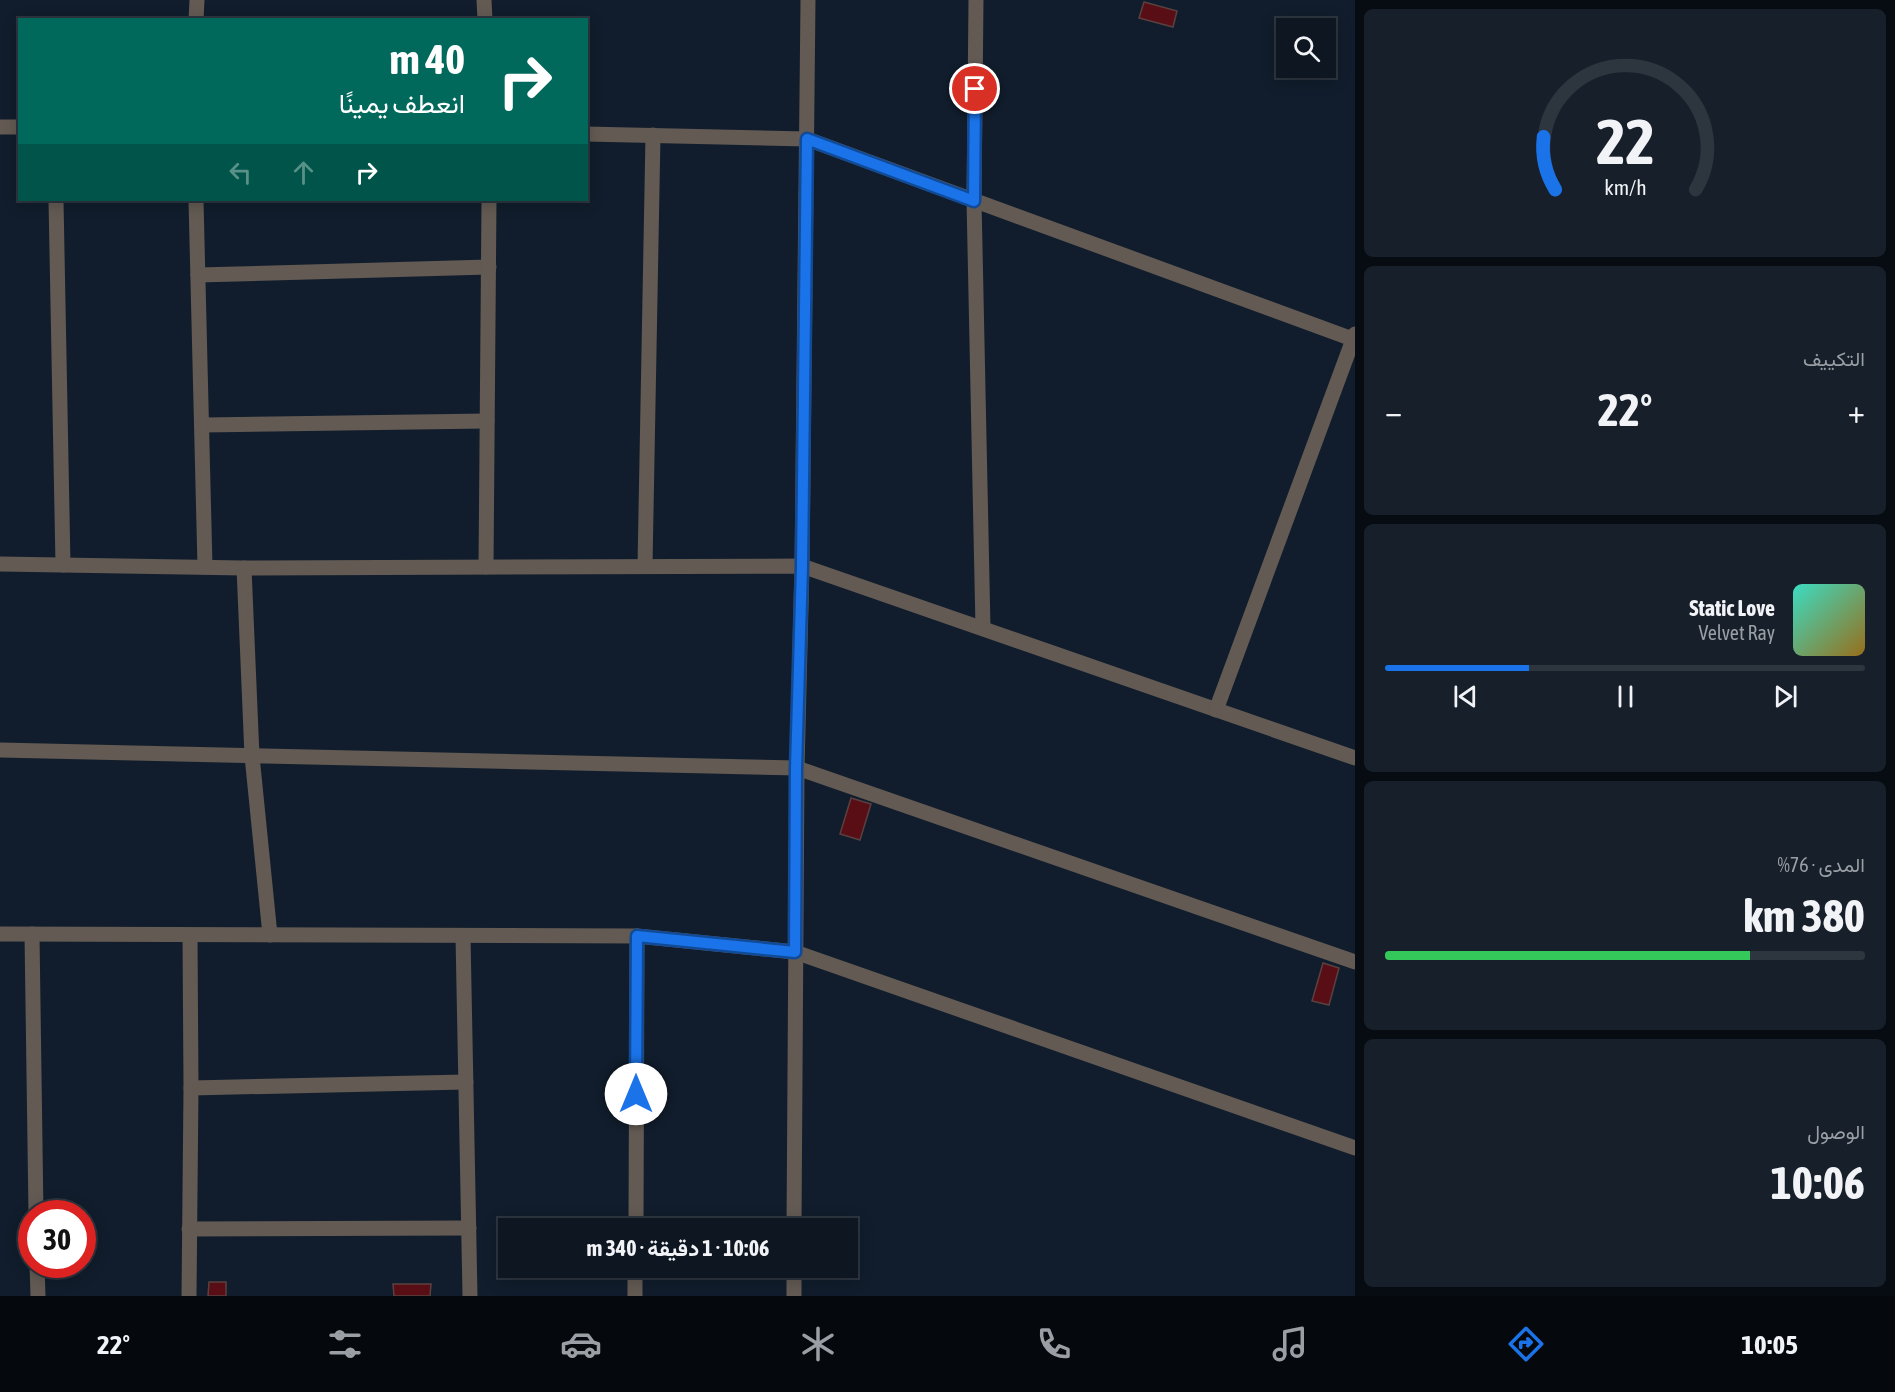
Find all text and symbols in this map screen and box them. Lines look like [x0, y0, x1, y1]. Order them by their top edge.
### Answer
map controls [1276, 18, 1336, 78]
button: search [1276, 18, 1336, 78]
text: 40 m [390, 35, 465, 83]
icon: right [486, 42, 564, 120]
pin [949, 63, 1000, 114]
icon: arrive [958, 72, 991, 105]
text: انعطف يمينًا [339, 88, 465, 119]
text: 22 [1596, 106, 1654, 177]
icon: left [224, 156, 257, 189]
icon: ahead [287, 156, 320, 189]
icon: right [350, 156, 383, 189]
text: km/h [1604, 176, 1646, 201]
text: التكييف [1803, 347, 1865, 370]
text: 22° [1598, 384, 1652, 436]
text: − [1385, 392, 1402, 430]
text: + [1848, 392, 1865, 430]
text: Static Love [1689, 595, 1775, 621]
text: Velvet Ray [1698, 621, 1775, 644]
icon: previous [1449, 680, 1482, 713]
icon: pause [1609, 680, 1642, 713]
icon: next [1769, 680, 1802, 713]
text: المدى · 76% [1777, 853, 1865, 876]
text: 380 km [1743, 890, 1865, 942]
position arrow [604, 1062, 668, 1126]
text: الوصول [1807, 1120, 1865, 1143]
text: 10:06 [1771, 1157, 1865, 1209]
speed limit sign: 30 [18, 1200, 96, 1278]
text: 10:06 · 1 دقيقة · 340 m [587, 1235, 769, 1261]
icon: filters [324, 1323, 366, 1365]
icon: car [560, 1323, 602, 1365]
icon: climate [797, 1323, 839, 1365]
icon: phone [1033, 1323, 1075, 1365]
icon: music [1269, 1323, 1311, 1365]
icon: directions [1505, 1323, 1547, 1365]
text: 22° [97, 1329, 130, 1360]
text: 10:05 [1741, 1329, 1798, 1360]

